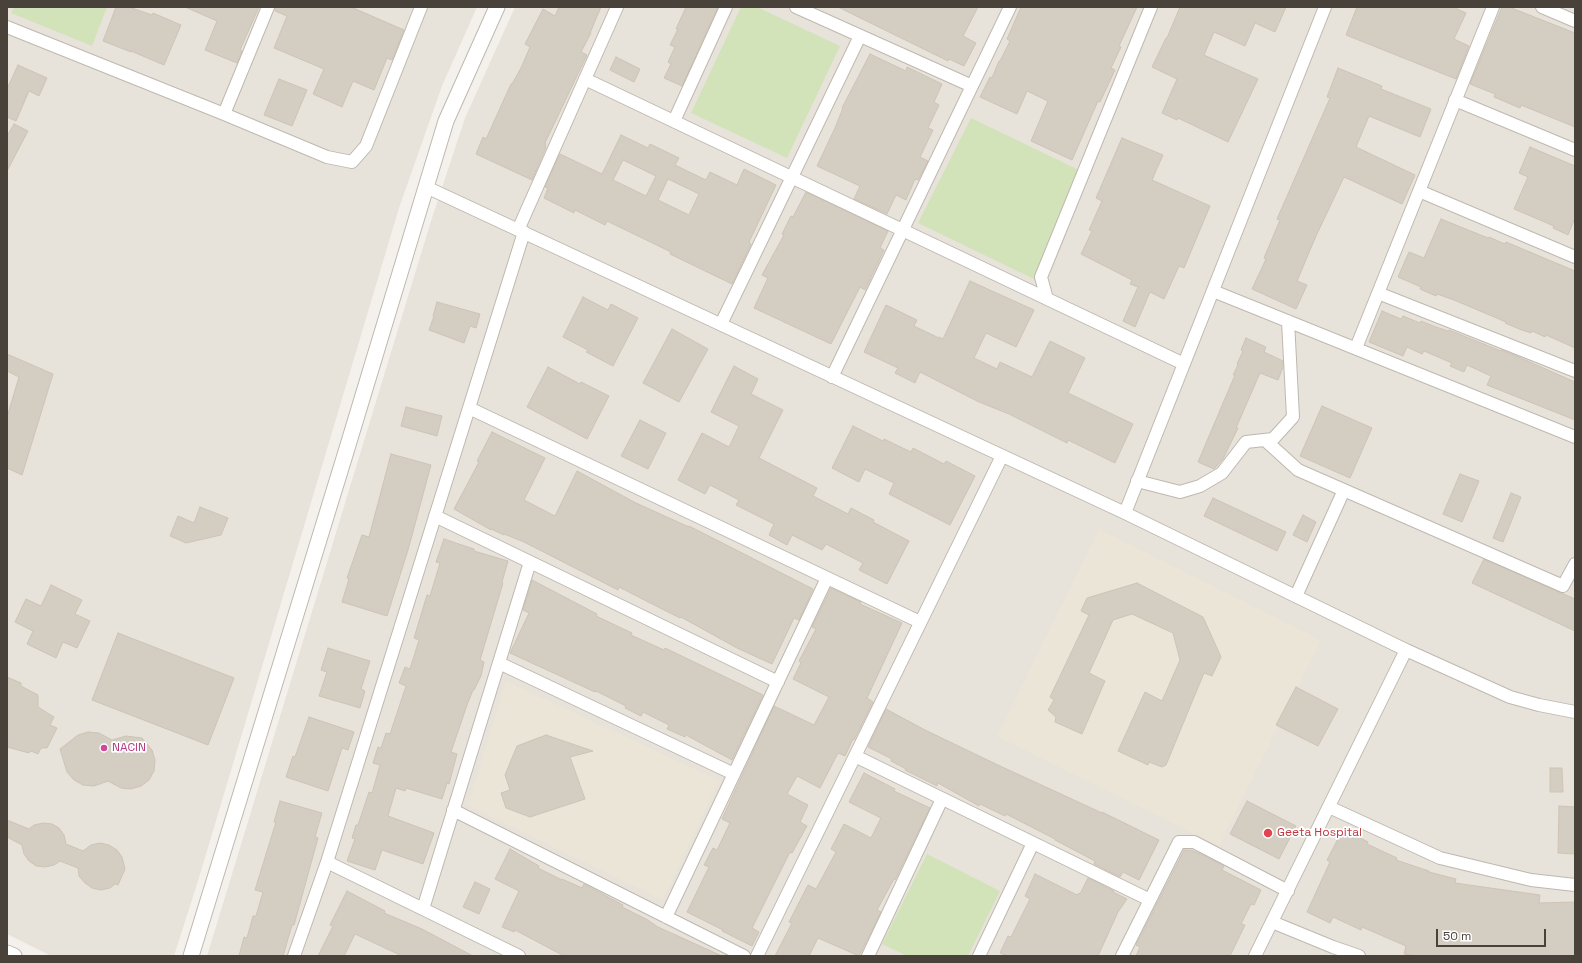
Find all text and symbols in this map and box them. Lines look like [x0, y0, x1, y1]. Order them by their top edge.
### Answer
place label: NACIN [112, 741, 146, 755]
marker: NACIN [99, 743, 109, 753]
place label: Geeta Hospital [1277, 826, 1362, 840]
marker: Geeta Hospital [1262, 827, 1274, 839]
scale bar [1438, 921, 1548, 947]
text: 50 m [1443, 928, 1471, 944]

